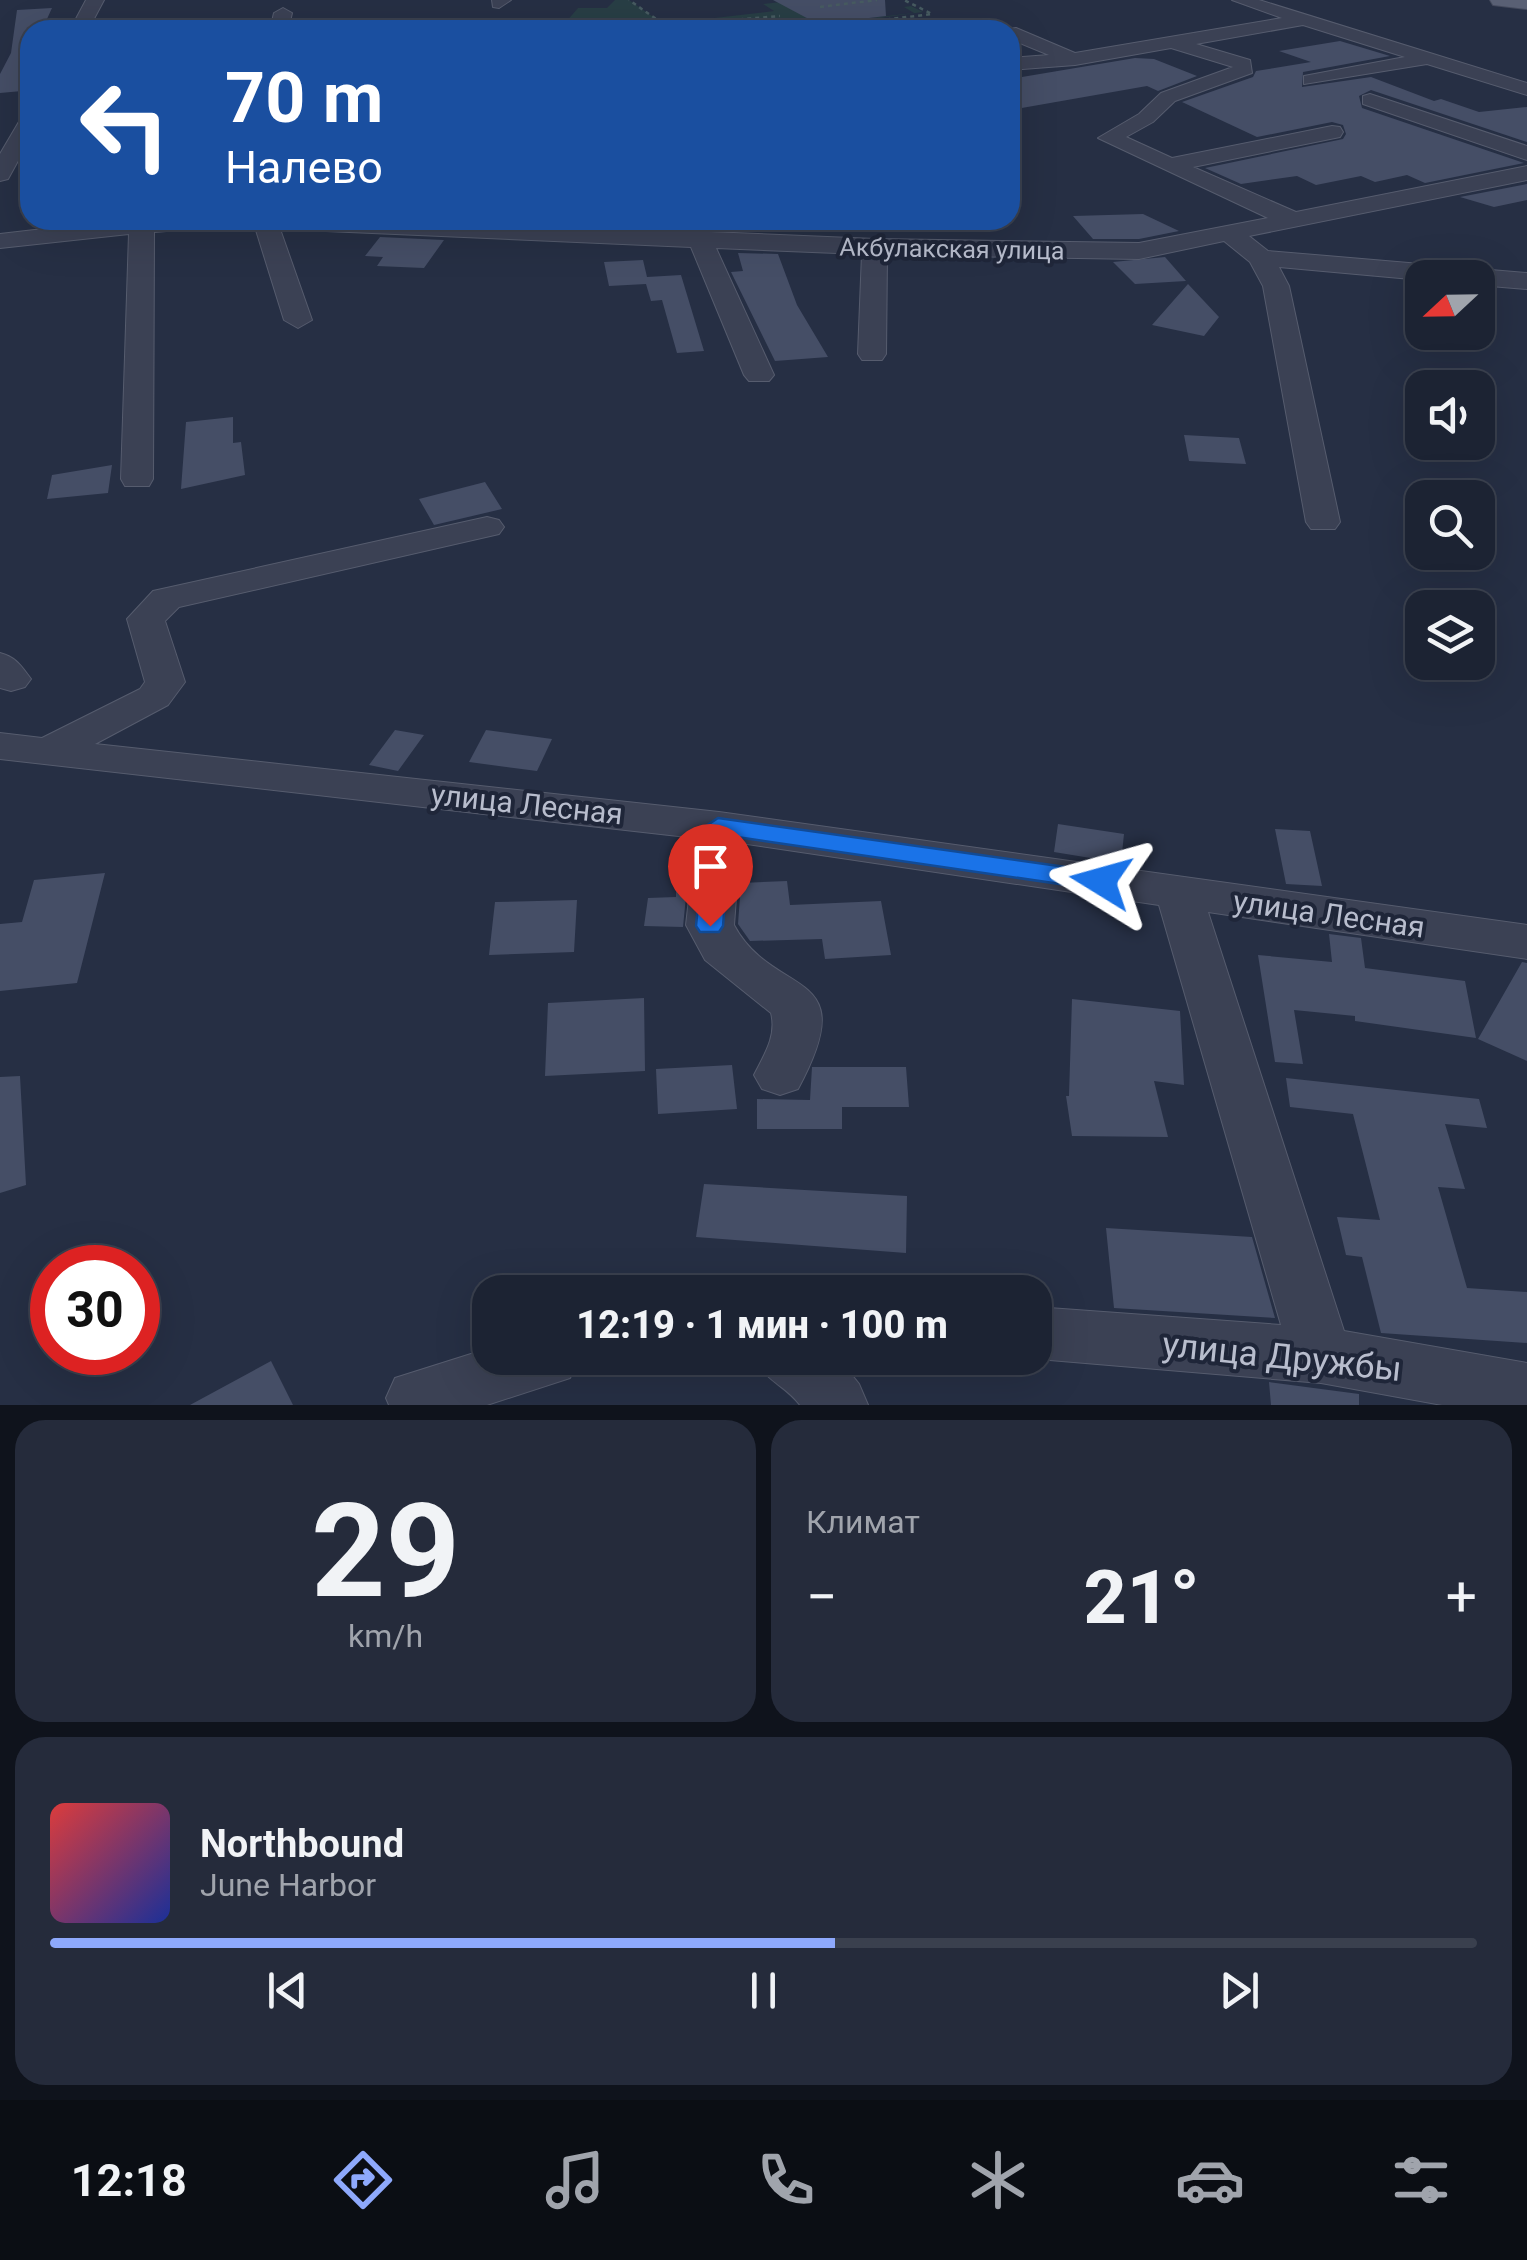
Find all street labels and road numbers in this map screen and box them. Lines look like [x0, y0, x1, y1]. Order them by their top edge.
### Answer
street label: Акбулакская улица [839, 233, 1065, 265]
street label: улица Лесная [429, 777, 625, 831]
street label: улица Лесная [1231, 883, 1427, 945]
street label: улица Дружбы [1160, 1324, 1404, 1390]

